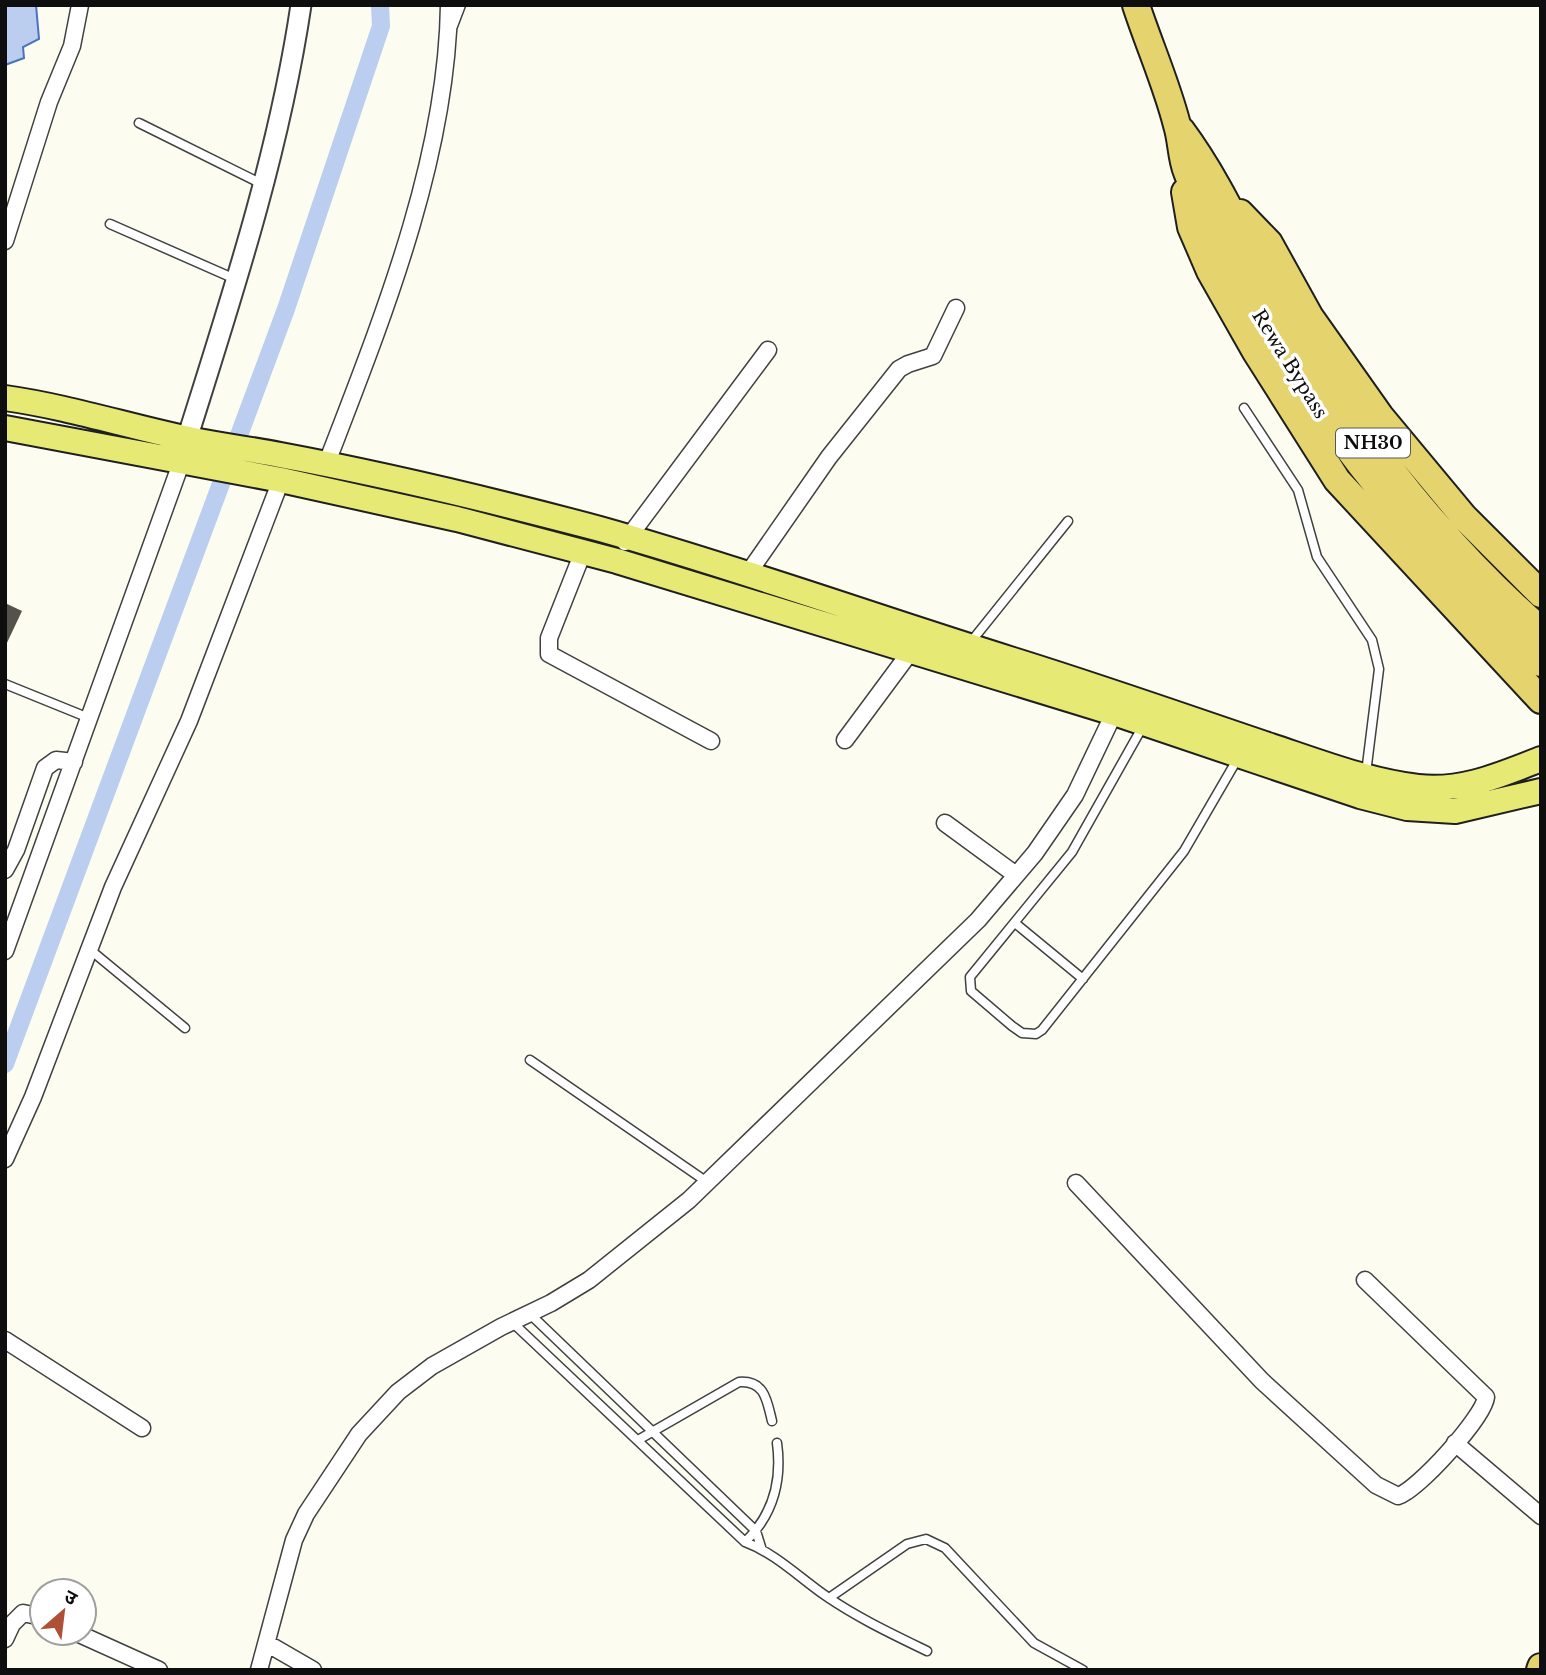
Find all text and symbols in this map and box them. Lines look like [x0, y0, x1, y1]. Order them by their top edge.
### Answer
street label: Rewa Bypass [1247, 305, 1333, 423]
road number: NH30 [1336, 428, 1410, 458]
north arrow [28, 1577, 98, 1647]
text: उ [60, 1585, 82, 1611]

